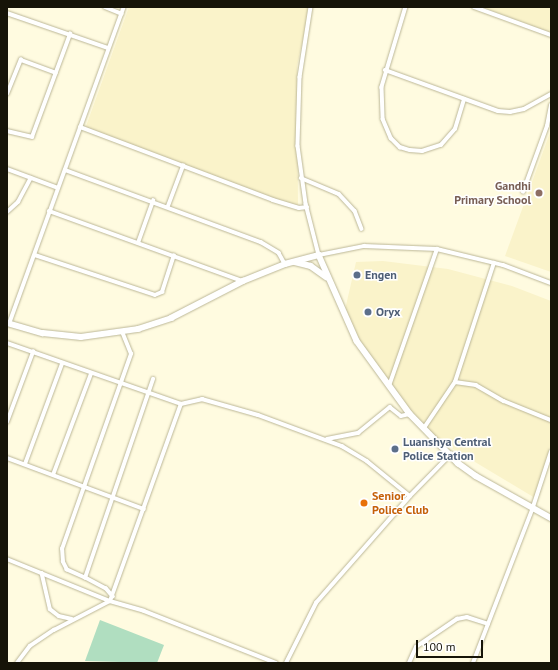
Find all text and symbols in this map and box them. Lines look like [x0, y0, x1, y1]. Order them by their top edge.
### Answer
place label: Gandhi Primary School [454, 179, 531, 207]
marker: Gandhi Primary School [534, 188, 544, 198]
place label: Engen [365, 268, 397, 282]
marker: Engen [352, 270, 362, 280]
place label: Oryx [376, 305, 400, 319]
marker: Oryx [363, 307, 373, 317]
place label: Luanshya Central Police Station [403, 435, 491, 463]
marker: Luanshya Central Police Station [390, 444, 400, 454]
place label: Senior Police Club [372, 489, 429, 517]
marker: Senior Police Club [359, 498, 369, 508]
scale bar [418, 632, 485, 658]
text: 100 m [423, 639, 456, 654]

